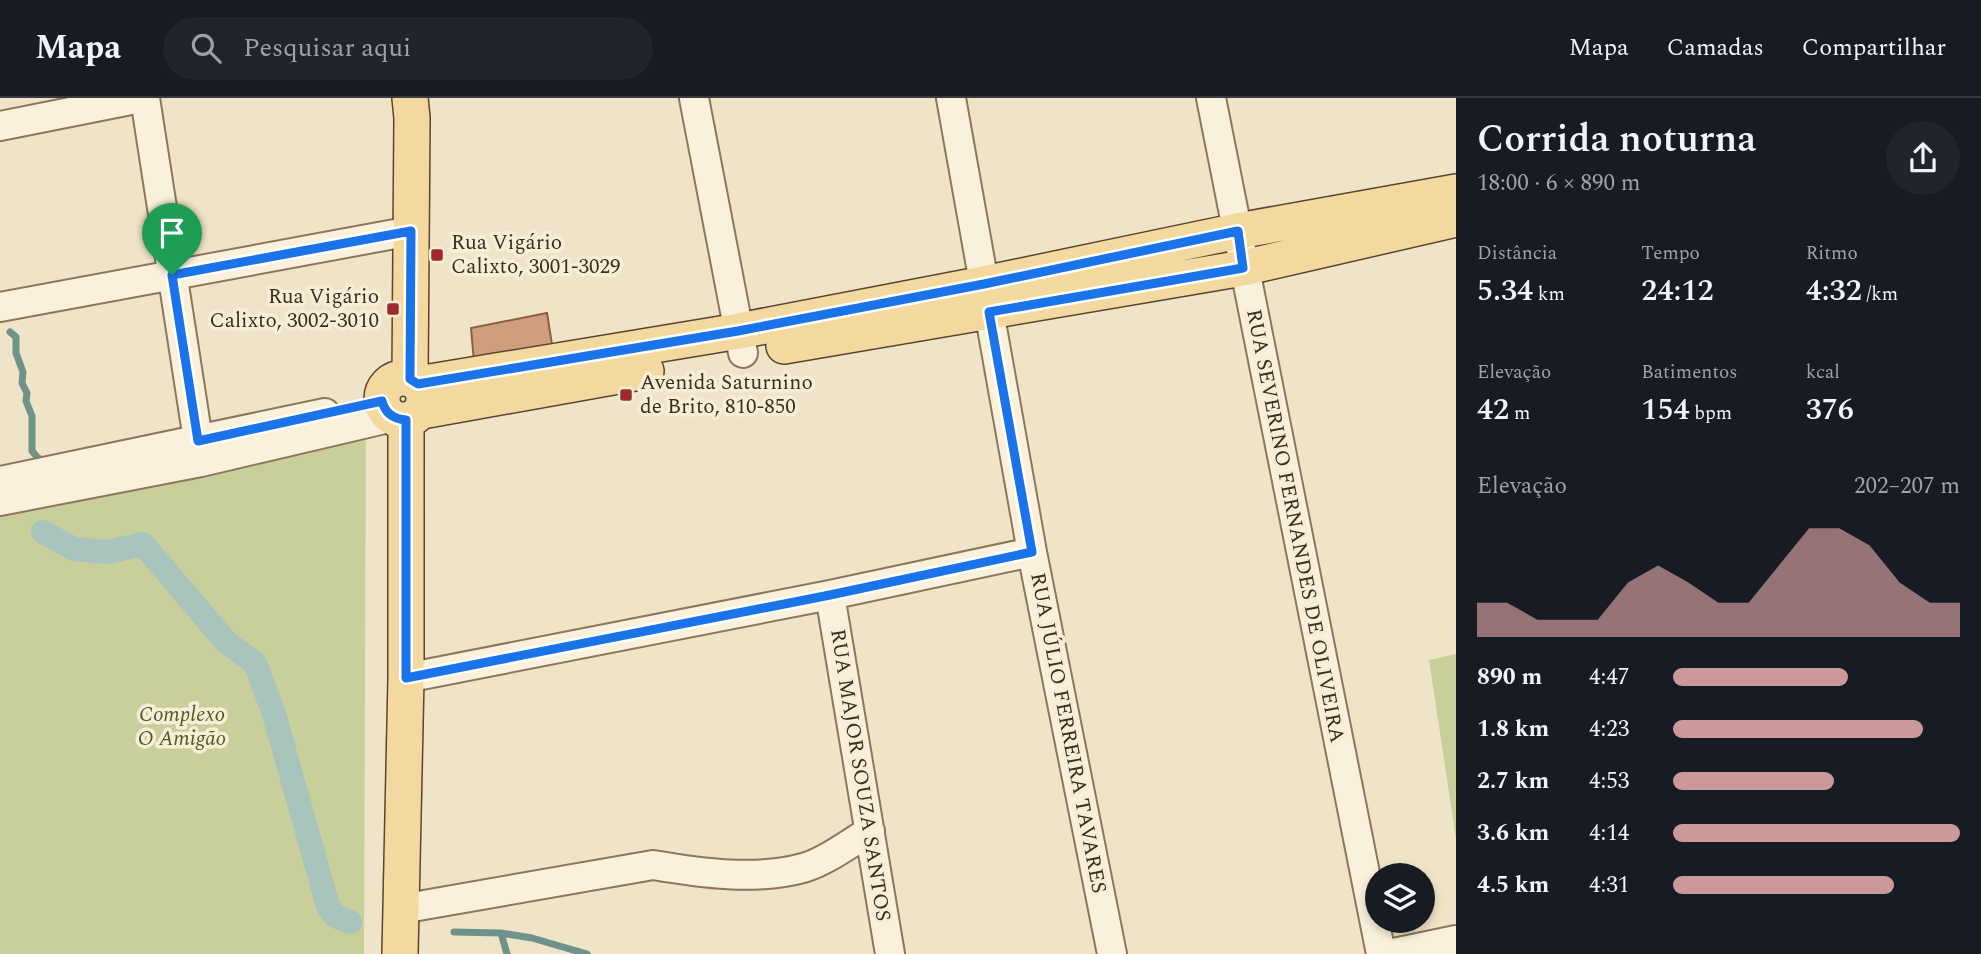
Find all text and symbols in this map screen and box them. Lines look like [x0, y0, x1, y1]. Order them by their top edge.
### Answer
search box [163, 17, 653, 80]
text: Mapa [35, 23, 121, 73]
text: Pesquisar aqui [243, 28, 411, 68]
icon: search [187, 29, 225, 67]
text: Mapa [1569, 30, 1629, 66]
text: Camadas [1667, 30, 1764, 66]
text: Compartilhar [1802, 30, 1946, 66]
text: Corrida noturna [1477, 111, 1756, 169]
button: share [1886, 121, 1960, 195]
text: 18:00 · 6 × 890 m [1477, 166, 1641, 201]
pin [142, 203, 202, 275]
icon: arrive [153, 214, 191, 252]
place label: Rua Vigário Calixto, 3001-3029 [451, 227, 621, 283]
text: Distância [1477, 239, 1557, 268]
text: Tempo [1641, 239, 1700, 268]
text: Ritmo [1806, 239, 1858, 268]
marker: Rua Vigário Calixto, 3001-3029 [429, 247, 445, 263]
text: 5.34 [1477, 268, 1533, 314]
text: 24:12 [1641, 268, 1713, 314]
text: 4:32 [1806, 268, 1862, 314]
text: km [1533, 280, 1565, 309]
text: /km [1862, 280, 1898, 309]
place label: Rua Vigário Calixto, 3002-3010 [209, 281, 379, 337]
marker: Rua Vigário Calixto, 3002-3010 [385, 301, 401, 317]
street label: RUA SEVERINO FERNANDES DE OLIVEIRA [1237, 306, 1353, 746]
text: Elevação [1477, 358, 1551, 387]
text: Batimentos [1641, 358, 1738, 387]
text: kcal [1806, 358, 1840, 387]
place label: Avenida Saturnino de Brito, 810-850 [640, 367, 813, 423]
marker: Avenida Saturnino de Brito, 810-850 [618, 387, 634, 403]
text: 42 [1477, 387, 1509, 433]
text: 154 [1641, 387, 1690, 433]
text: 376 [1806, 387, 1854, 433]
text: m [1509, 399, 1530, 428]
text: bpm [1690, 399, 1732, 428]
text: Elevação [1477, 469, 1567, 504]
text: 202–207 m [1854, 469, 1960, 504]
street label: RUA JÚLIO FERREIRA TAVARES [1021, 570, 1115, 896]
street label: RUA MAJOR SOUZA SANTOS [821, 626, 899, 924]
text: 890 m [1477, 660, 1542, 695]
text: 4:47 [1589, 660, 1629, 695]
park label: Complexo O Amigão [138, 699, 226, 755]
text: 1.8 km [1477, 712, 1549, 747]
text: 4:23 [1589, 712, 1629, 747]
text: 2.7 km [1477, 764, 1549, 799]
text: 4:53 [1589, 764, 1629, 799]
text: 3.6 km [1477, 816, 1549, 851]
text: 4:14 [1589, 816, 1629, 851]
map controls [1365, 863, 1435, 933]
button: layers [1365, 863, 1435, 933]
text: 4.5 km [1477, 868, 1549, 903]
text: 4:31 [1589, 868, 1629, 903]

